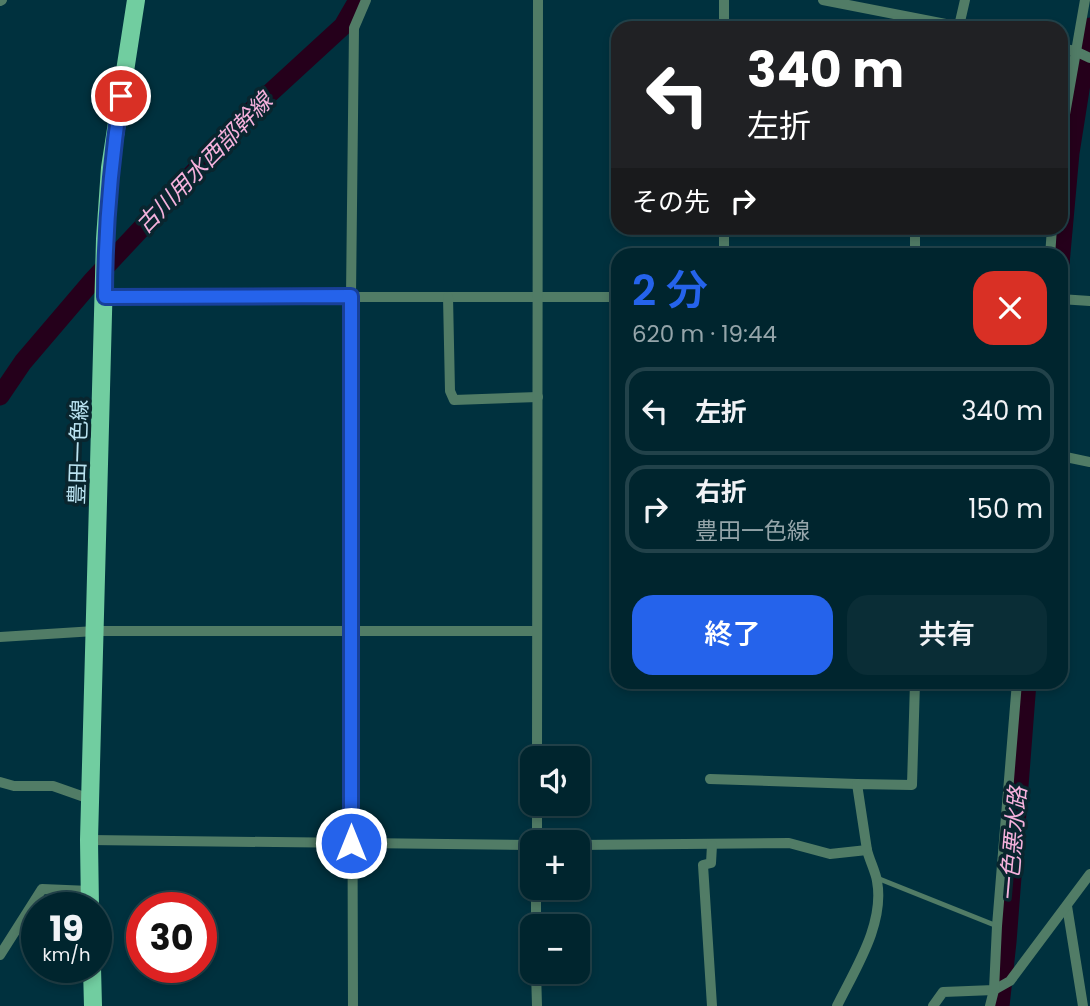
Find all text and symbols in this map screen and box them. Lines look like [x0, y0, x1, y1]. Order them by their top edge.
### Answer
text: 340 m [747, 36, 904, 104]
icon: left [632, 49, 723, 140]
pin [91, 66, 151, 126]
icon: arrive [102, 77, 140, 115]
water label: 古川用水西部幹線 [129, 84, 282, 240]
text: 左折 [747, 103, 811, 148]
icon: right [724, 182, 762, 220]
text: その先 [632, 184, 710, 220]
text: 2 分 [632, 261, 708, 320]
button: close [973, 271, 1047, 345]
text: 620 m · 19:44 [632, 318, 777, 350]
icon: left [636, 392, 674, 430]
text: 340 m [961, 393, 1043, 429]
text: 左折 [695, 394, 747, 430]
street label: 豊田一色線 [62, 399, 94, 505]
text: 右折 [695, 474, 747, 510]
icon: right [636, 490, 674, 528]
text: 150 m [968, 491, 1043, 527]
text: 豊田一色線 [695, 515, 810, 547]
button: 終了 [632, 595, 833, 675]
button: 共有 [847, 595, 1047, 675]
map controls [520, 746, 590, 984]
button: sound [520, 746, 590, 816]
water label: 一色悪水路 [992, 783, 1034, 903]
position arrow [314, 806, 388, 880]
button: + [520, 830, 590, 900]
speed limit sign: 30 [126, 892, 217, 983]
text: 19 [49, 904, 84, 953]
button: − [520, 914, 590, 984]
text: km/h [43, 942, 90, 967]

